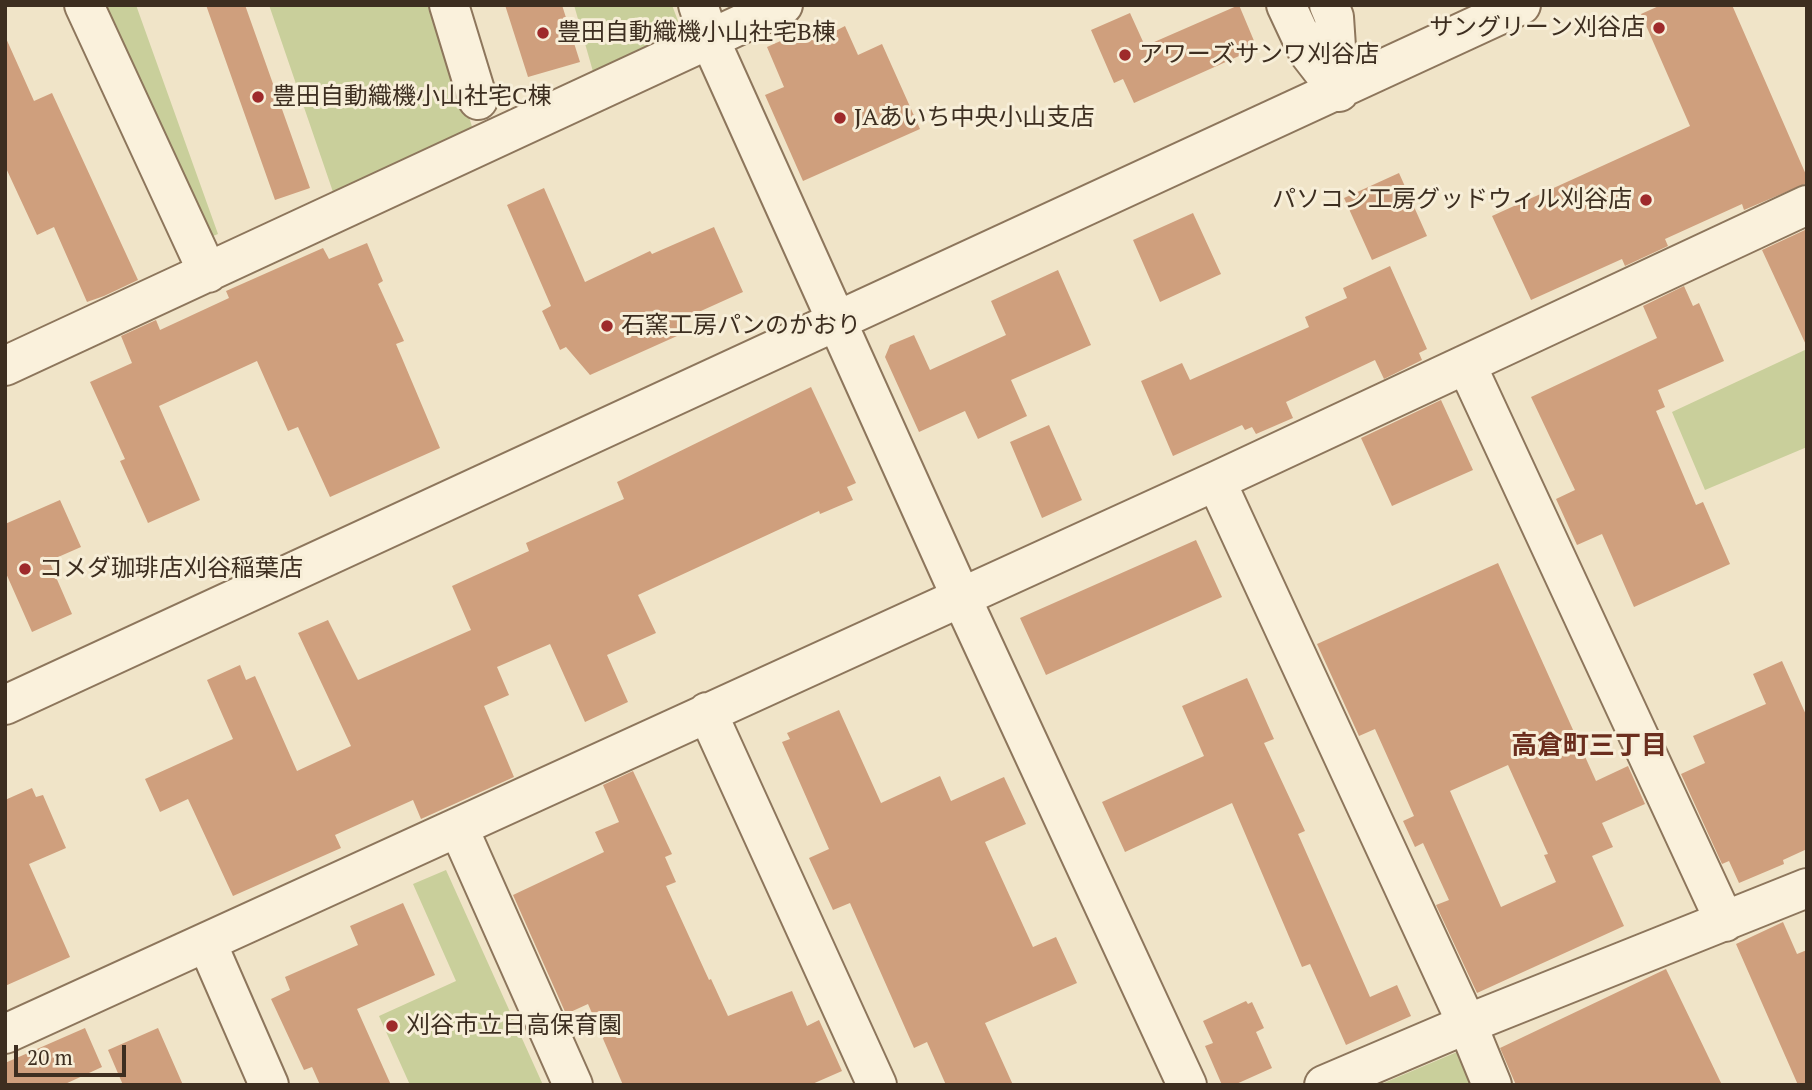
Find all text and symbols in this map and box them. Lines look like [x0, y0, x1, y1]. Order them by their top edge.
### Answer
place label: サングリーン刈谷店 [1429, 14, 1645, 42]
place label: 豊田自動織機小山社宅B棟 [557, 19, 836, 47]
marker: サングリーン刈谷店 [1651, 20, 1667, 36]
marker: 豊田自動織機小山社宅B棟 [535, 25, 551, 41]
place label: アワーズサンワ刈谷店 [1139, 41, 1379, 69]
marker: アワーズサンワ刈谷店 [1117, 47, 1133, 63]
place label: 豊田自動織機小山社宅C棟 [272, 83, 551, 111]
marker: 豊田自動織機小山社宅C棟 [250, 89, 266, 105]
place label: JAあいち中央小山支店 [854, 104, 1095, 132]
marker: JAあいち中央小山支店 [832, 110, 848, 126]
place label: パソコン工房グッドウィル刈谷店 [1272, 186, 1632, 214]
marker: パソコン工房グッドウィル刈谷店 [1638, 192, 1654, 208]
place label: 石窯工房パンのかおり [621, 312, 861, 340]
marker: 石窯工房パンのかおり [599, 318, 615, 334]
place label: コメダ珈琲店刈谷稲葉店 [39, 555, 303, 583]
marker: コメダ珈琲店刈谷稲葉店 [17, 561, 33, 577]
district label: 高倉町三丁目 [1511, 731, 1667, 763]
place label: 刈谷市立日高保育園 [406, 1012, 622, 1040]
marker: 刈谷市立日高保育園 [384, 1018, 400, 1034]
scale bar [18, 1030, 130, 1074]
text: 20 m [27, 1043, 73, 1071]

